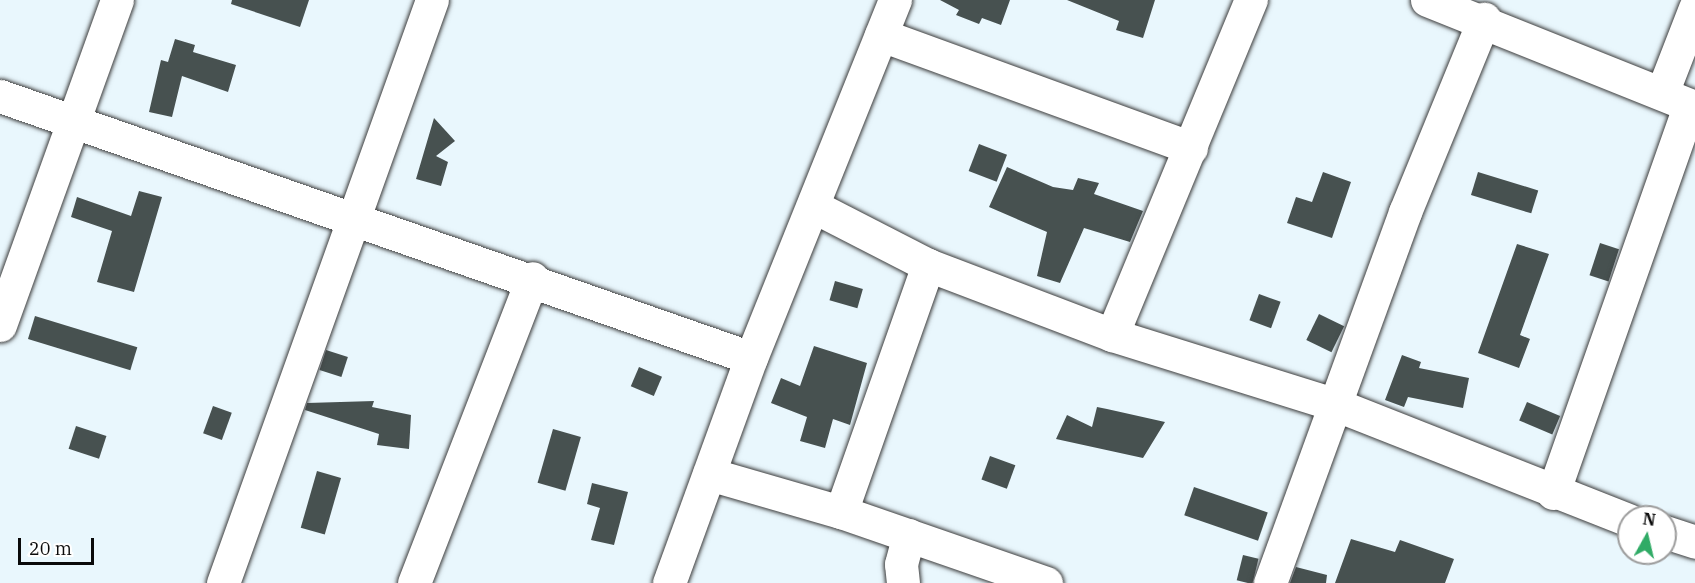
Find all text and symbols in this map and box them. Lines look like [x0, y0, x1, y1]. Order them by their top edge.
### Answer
north arrow [1617, 505, 1677, 565]
text: N [1642, 508, 1657, 530]
scale bar [21, 526, 98, 564]
text: 20 m [29, 537, 72, 560]

